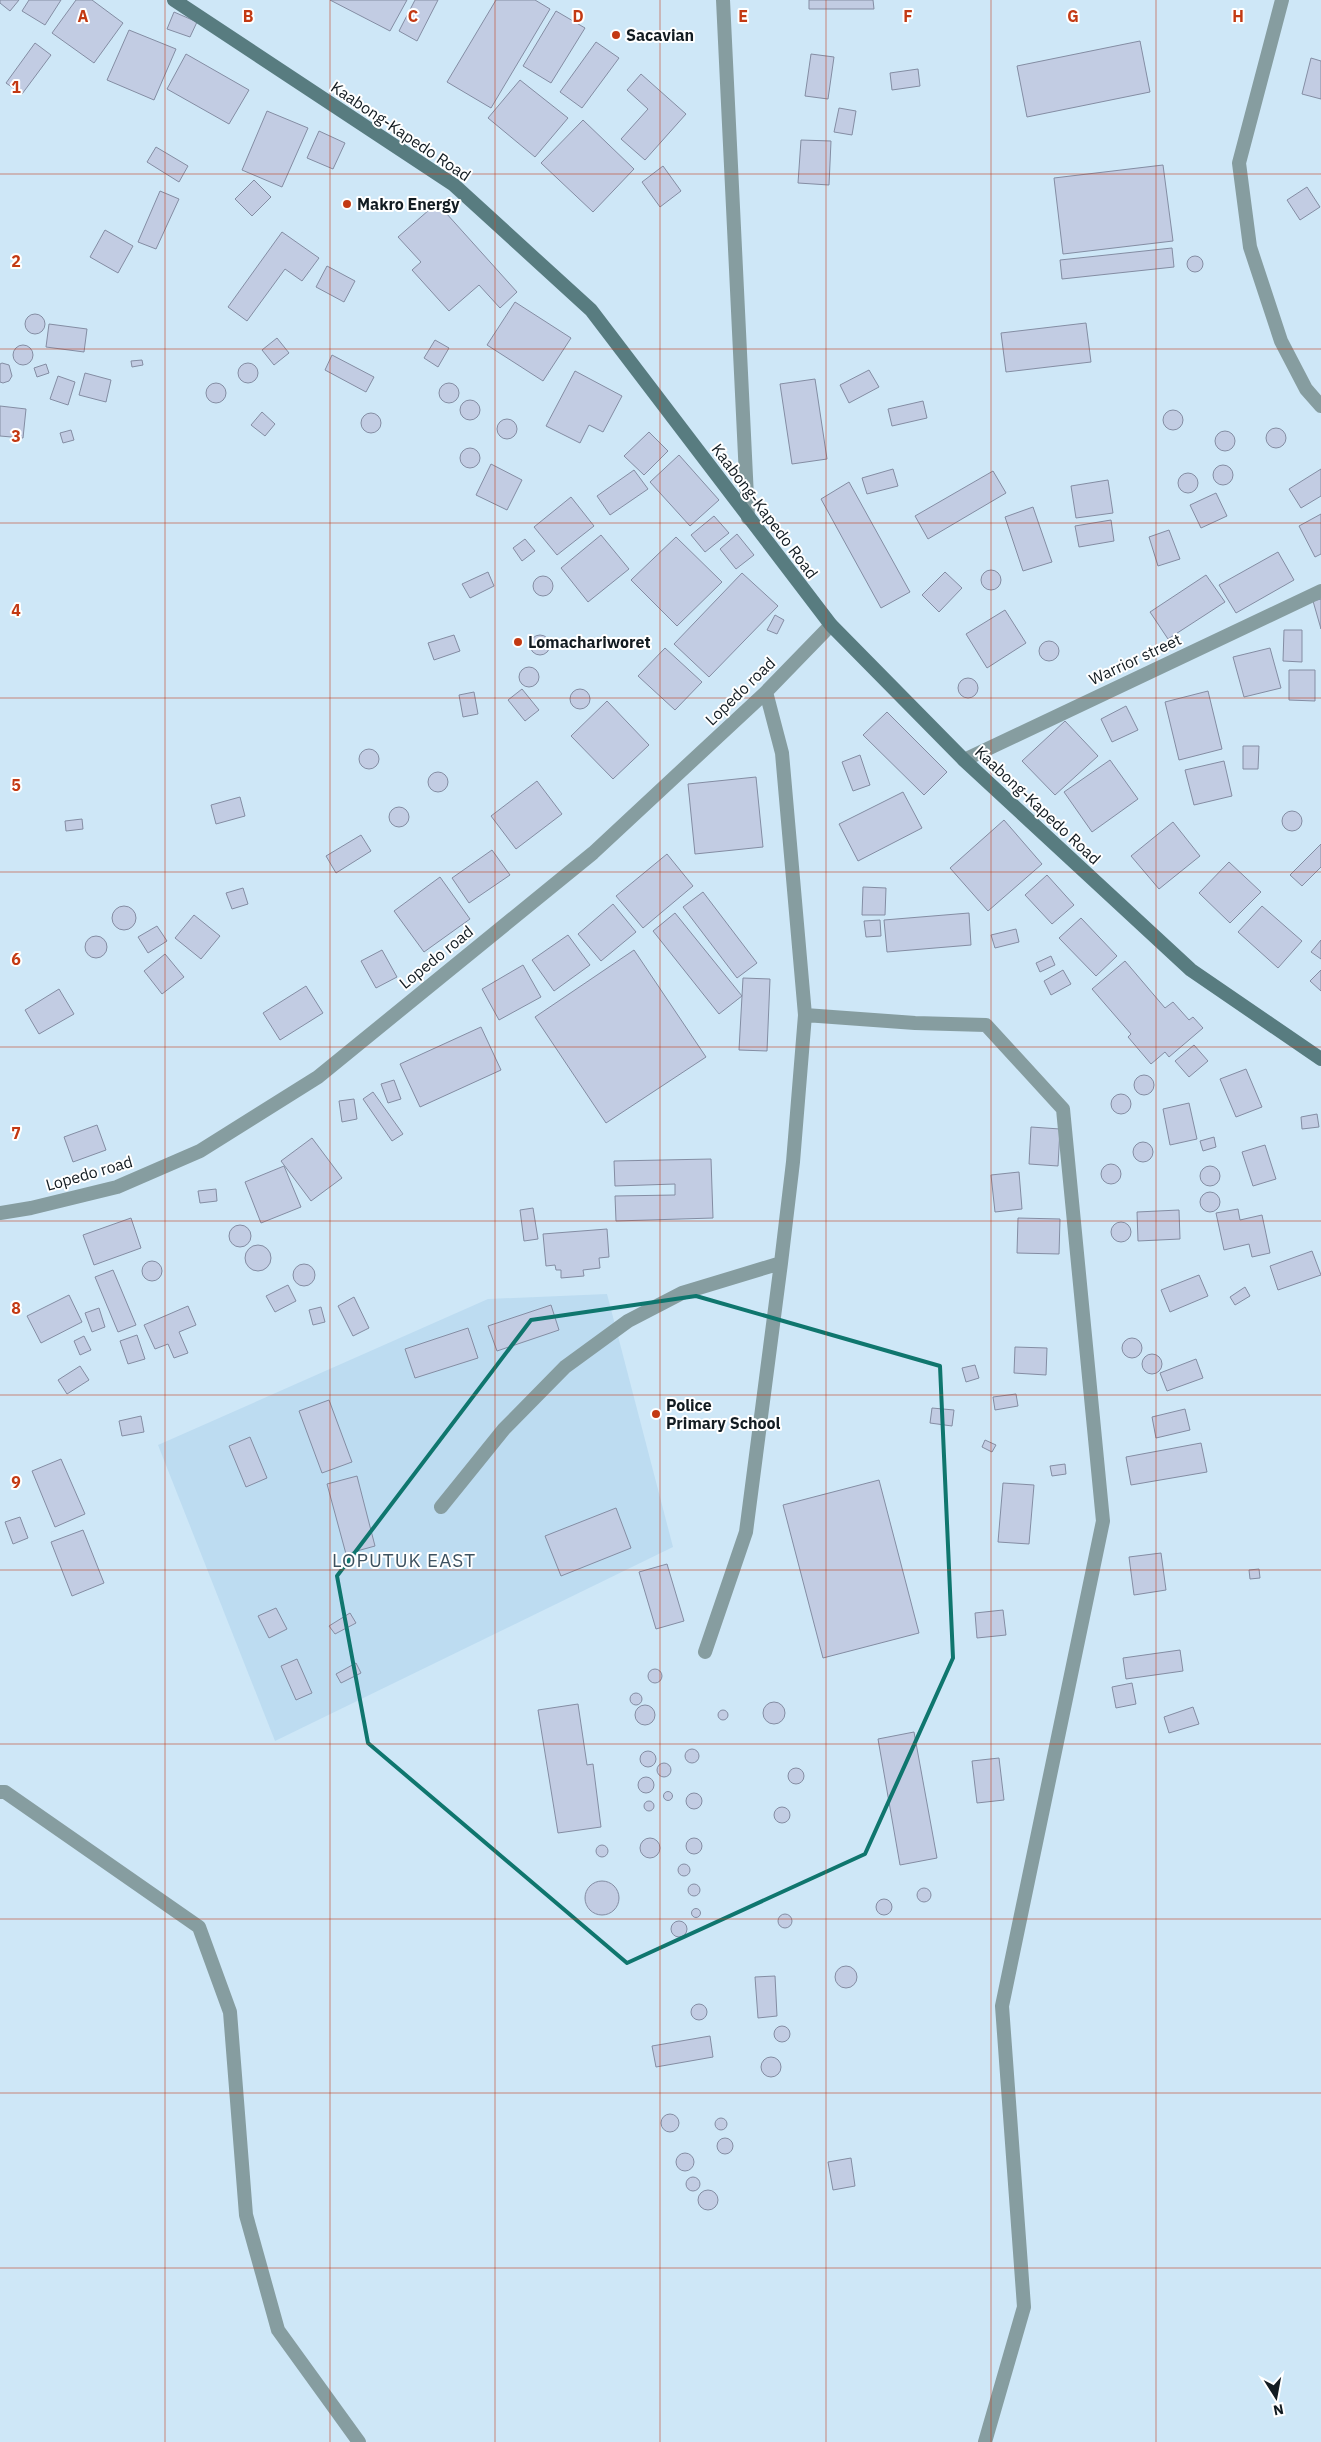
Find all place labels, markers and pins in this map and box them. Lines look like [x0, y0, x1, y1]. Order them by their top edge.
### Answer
place label: Sacavian [626, 25, 694, 45]
marker: Sacavian [610, 29, 622, 41]
place label: Makro Energy [357, 194, 460, 214]
marker: Makro Energy [341, 198, 353, 210]
place label: Lomachariworet [528, 632, 651, 652]
marker: Lomachariworet [512, 636, 524, 648]
place label: Police Primary School [666, 1395, 781, 1433]
marker: Police Primary School [650, 1408, 662, 1420]

